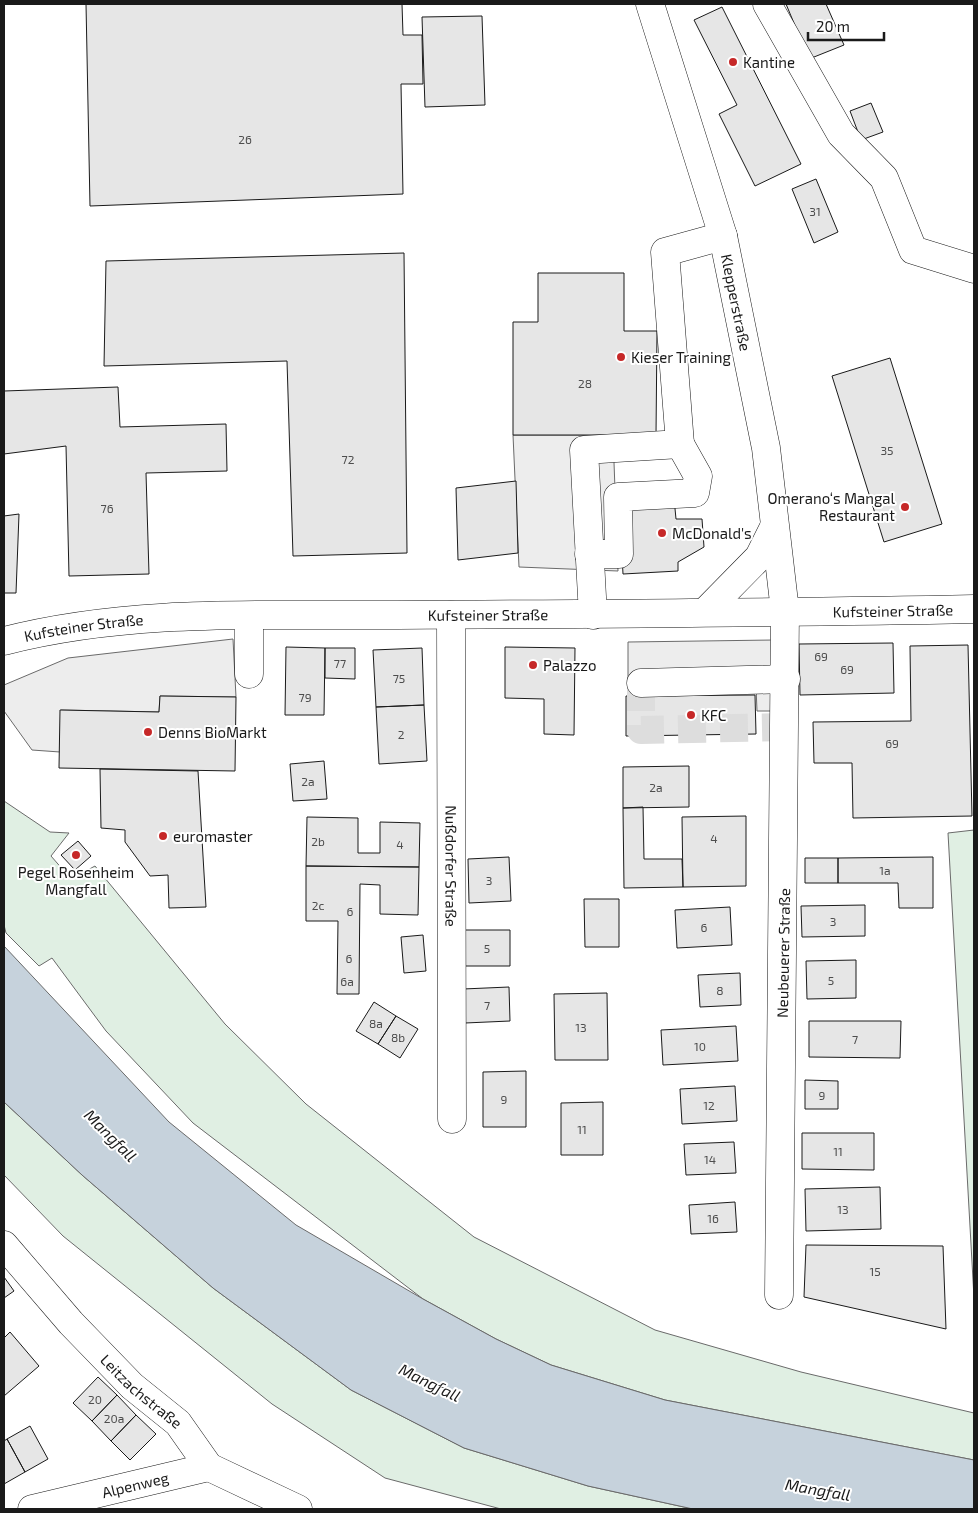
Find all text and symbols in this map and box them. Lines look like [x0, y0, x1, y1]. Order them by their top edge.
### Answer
scale bar [808, 10, 884, 42]
text: 20 m [816, 17, 850, 35]
place label: Kantine [743, 53, 795, 71]
marker: Kantine [727, 56, 739, 68]
house number: 26 [238, 132, 252, 146]
house number: 31 [809, 204, 821, 218]
street label: Klepperstraße [718, 252, 755, 353]
place label: Kieser Training [631, 348, 731, 366]
marker: Kieser Training [615, 351, 627, 363]
house number: 28 [578, 376, 592, 390]
house number: 35 [880, 443, 894, 457]
house number: 72 [342, 452, 355, 466]
place label: Omerano‘s Mangal Restaurant [767, 489, 896, 524]
house number: 76 [100, 501, 114, 515]
marker: Omerano‘s Mangal Restaurant [899, 501, 911, 513]
place label: McDonald's [672, 524, 752, 542]
marker: McDonald's [656, 527, 668, 539]
street label: Kufsteiner Straße [833, 600, 953, 620]
street label: Kufsteiner Straße [428, 605, 548, 624]
street label: Kufsteiner Straße [22, 610, 144, 645]
house number: 69 [814, 649, 828, 663]
house number: 77 [334, 656, 346, 670]
place label: Palazzo [543, 656, 597, 674]
marker: Palazzo [527, 659, 539, 671]
house number: 69 [840, 662, 854, 676]
house number: 75 [393, 671, 405, 685]
house number: 79 [298, 690, 312, 704]
place label: KFC [701, 706, 727, 724]
marker: KFC [685, 709, 697, 721]
place label: Denns BioMarkt [158, 723, 267, 741]
marker: Denns BioMarkt [142, 726, 154, 738]
house number: 2 [398, 727, 405, 741]
house number: 69 [885, 736, 899, 750]
house number: 2a [301, 774, 315, 788]
house number: 2a [649, 780, 663, 794]
street label: Nußdorfer Straße [442, 805, 461, 927]
place label: euromaster [173, 827, 253, 845]
marker: euromaster [157, 830, 169, 842]
house number: 4 [710, 831, 718, 845]
house number: 2b [311, 834, 325, 848]
house number: 4 [396, 837, 404, 851]
marker: Pegel Rosenheim Mangfall [70, 849, 82, 861]
place label: Pegel Rosenheim Mangfall [18, 863, 134, 898]
house number: 1a [879, 863, 891, 877]
house number: 3 [486, 873, 492, 887]
street label: Neubeuerer Straße [773, 888, 793, 1018]
house number: 2c [312, 898, 324, 912]
house number: 6 [347, 904, 354, 918]
house number: 3 [830, 914, 836, 928]
house number: 6 [701, 920, 708, 934]
house number: 5 [484, 941, 490, 955]
house number: 6 [346, 951, 353, 965]
house number: 5 [828, 973, 834, 987]
house number: 6a [340, 974, 354, 988]
house number: 8 [716, 983, 724, 997]
house number: 7 [484, 998, 490, 1012]
house number: 8a [369, 1016, 383, 1030]
house number: 13 [575, 1020, 587, 1034]
house number: 8b [391, 1030, 405, 1044]
house number: 7 [852, 1032, 858, 1046]
house number: 10 [694, 1039, 706, 1053]
house number: 9 [819, 1088, 826, 1102]
house number: 9 [501, 1092, 508, 1106]
house number: 12 [703, 1098, 715, 1112]
water label: Mangfall [81, 1105, 141, 1165]
house number: 11 [577, 1122, 587, 1136]
house number: 11 [833, 1144, 843, 1158]
house number: 14 [704, 1152, 716, 1166]
house number: 13 [837, 1202, 849, 1216]
house number: 16 [707, 1211, 719, 1225]
house number: 15 [869, 1264, 881, 1278]
street label: Leitzachstraße [97, 1350, 186, 1432]
water label: Mangfall [396, 1359, 464, 1405]
house number: 20 [88, 1392, 102, 1406]
house number: 20a [104, 1411, 124, 1425]
street label: Alpenweg [100, 1468, 171, 1501]
water label: Mangfall [784, 1474, 852, 1504]

